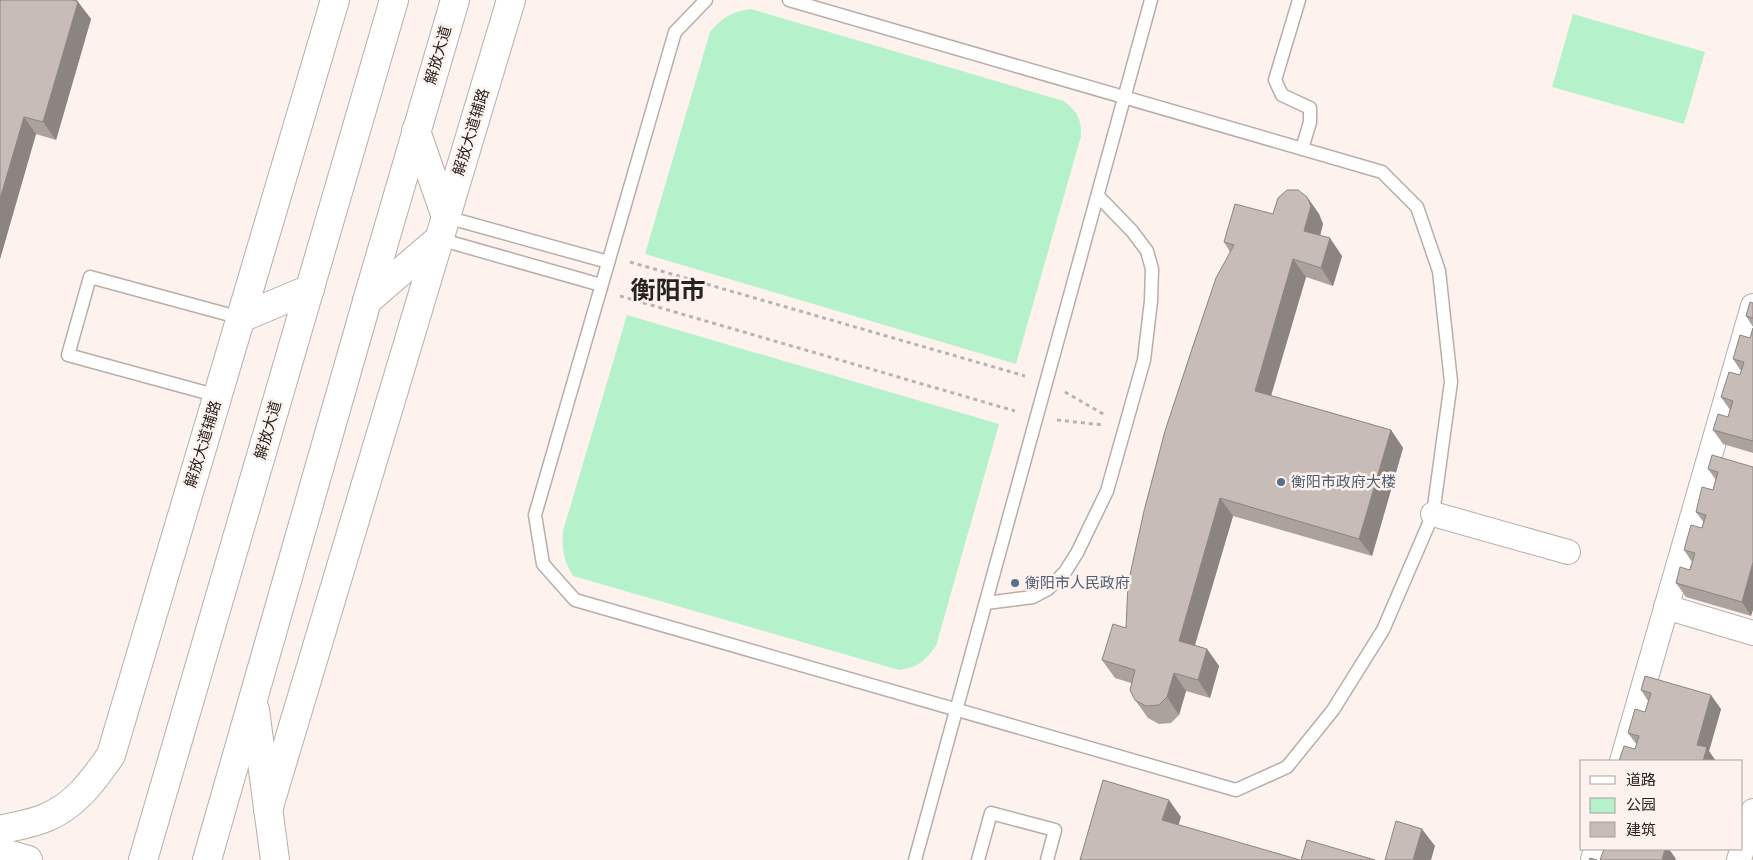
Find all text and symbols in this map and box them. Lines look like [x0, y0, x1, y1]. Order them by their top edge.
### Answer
street label: 解放大道 [421, 24, 455, 86]
street label: 解放大道辅路 [449, 86, 493, 178]
district label: 衡阳市 [630, 276, 706, 305]
street label: 解放大道辅路 [181, 398, 225, 490]
street label: 解放大道 [251, 399, 285, 461]
place label: 衡阳市政府大楼 [1291, 473, 1396, 491]
marker: 衡阳市政府大楼 [1275, 476, 1287, 488]
place label: 衡阳市人民政府 [1025, 574, 1130, 592]
marker: 衡阳市人民政府 [1009, 577, 1021, 589]
legend [1580, 760, 1743, 850]
text: 道路 [1626, 771, 1656, 789]
text: 公园 [1626, 796, 1656, 814]
text: 建筑 [1626, 821, 1656, 839]

